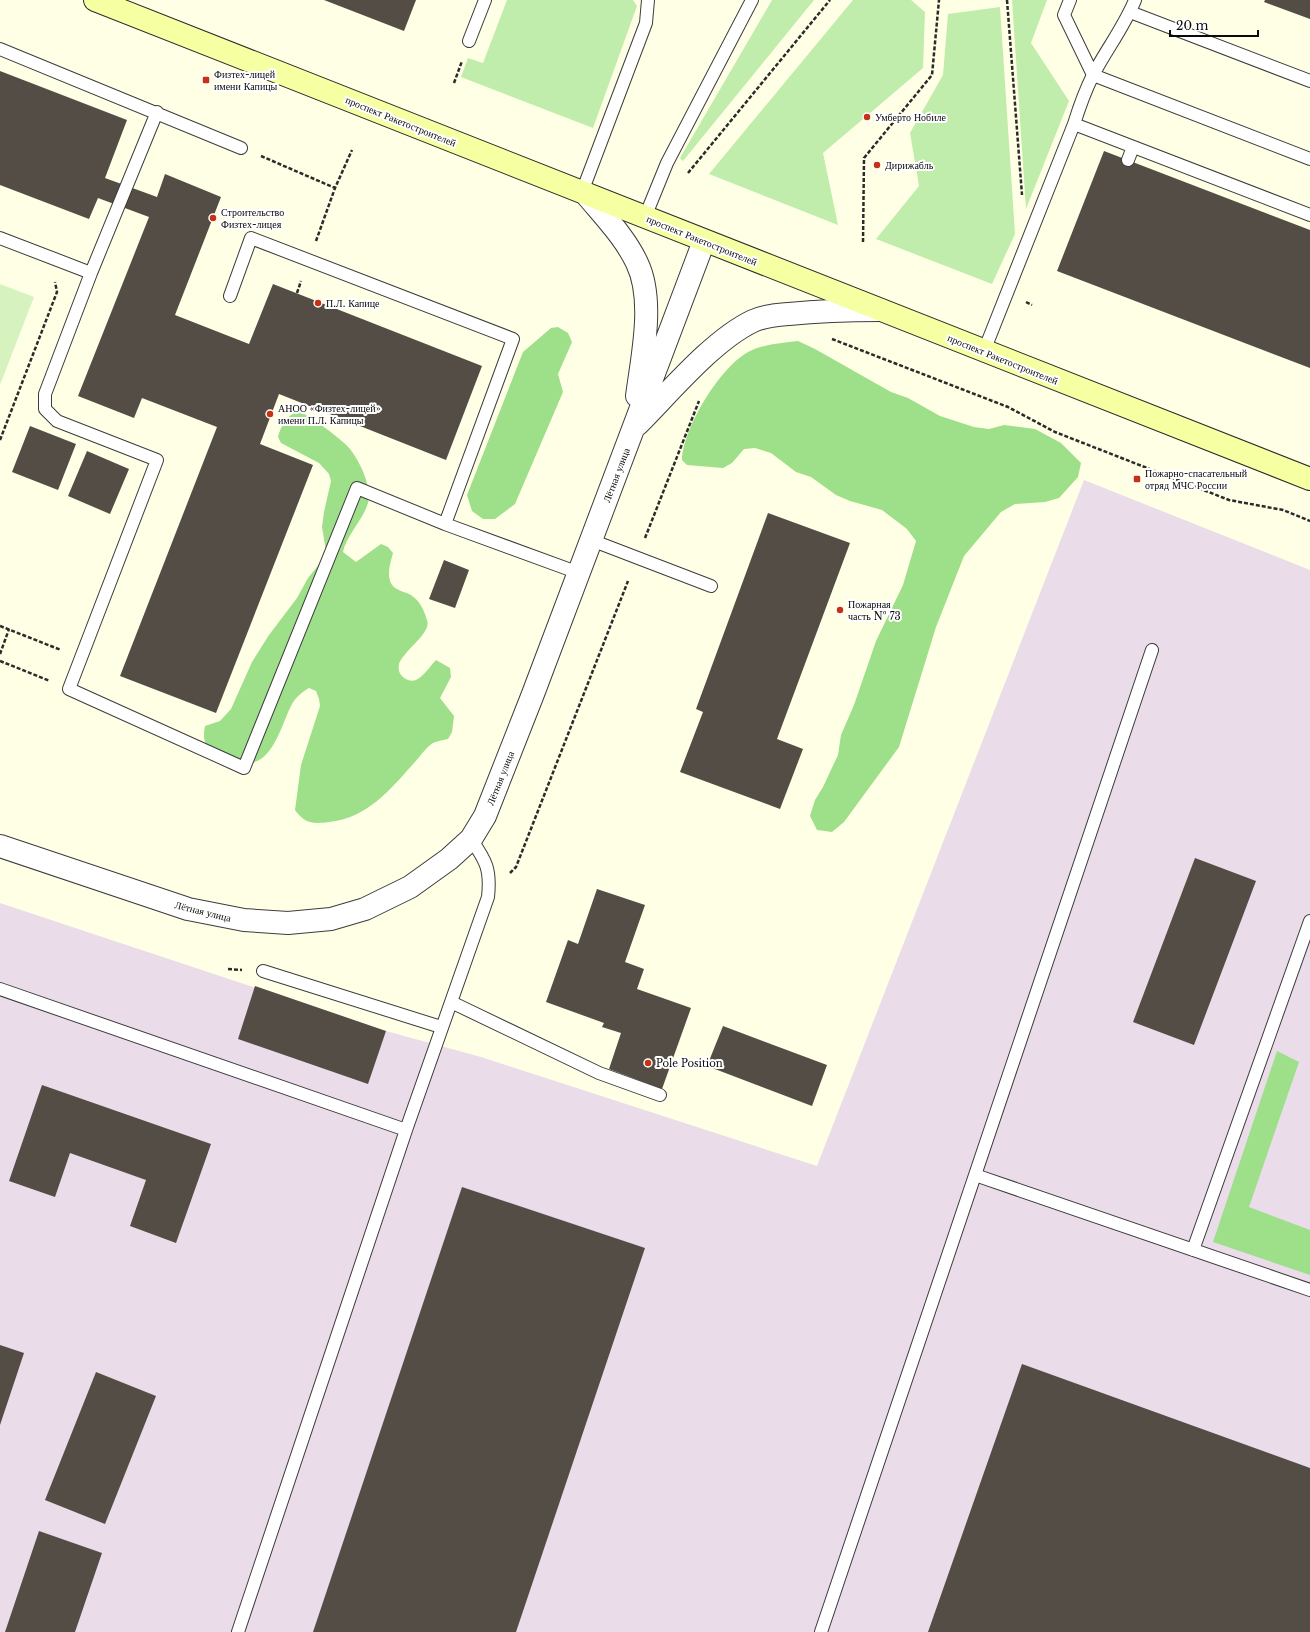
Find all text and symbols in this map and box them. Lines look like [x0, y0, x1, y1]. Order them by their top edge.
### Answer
scale bar [1170, 12, 1258, 38]
text: 20 m [1176, 18, 1208, 33]
place label: Физтех-лицей имени Капицы [214, 68, 278, 93]
marker: Физтех-лицей имени Капицы [201, 75, 211, 85]
street label: проспект Ракетостроителей [344, 93, 459, 150]
place label: Умберто Нобиле [875, 111, 947, 124]
marker: Умберто Нобиле [862, 112, 872, 122]
place label: Дирижабль [885, 159, 934, 172]
marker: Дирижабль [872, 160, 882, 170]
place label: Строительство Физтех-лицея [221, 206, 284, 231]
street label: проспект Ракетостроителей [645, 212, 760, 269]
marker: Строительство Физтех-лицея [208, 213, 218, 223]
place label: П.Л. Капице [326, 297, 380, 310]
marker: П.Л. Капице [313, 298, 323, 308]
street label: проспект Ракетостроителей [946, 331, 1061, 388]
place label: АНОО «Физтех-лицей» имени П.Л. Капицы [278, 402, 381, 427]
marker: АНОО «Физтех-лицей» имени П.Л. Капицы [265, 409, 275, 419]
street label: Лётная улица [600, 445, 633, 504]
place label: Пожарно-спасательный отряд МЧС России [1145, 467, 1248, 492]
marker: Пожарно-спасательный отряд МЧС России [1132, 474, 1142, 484]
place label: Пожарная часть № 73 [848, 598, 901, 623]
marker: Пожарная часть № 73 [835, 605, 845, 615]
street label: Лётная улица [484, 749, 517, 807]
street label: Лётная улица [173, 898, 233, 925]
place label: Pole Position [656, 1057, 723, 1070]
marker: Pole Position [643, 1058, 653, 1068]

